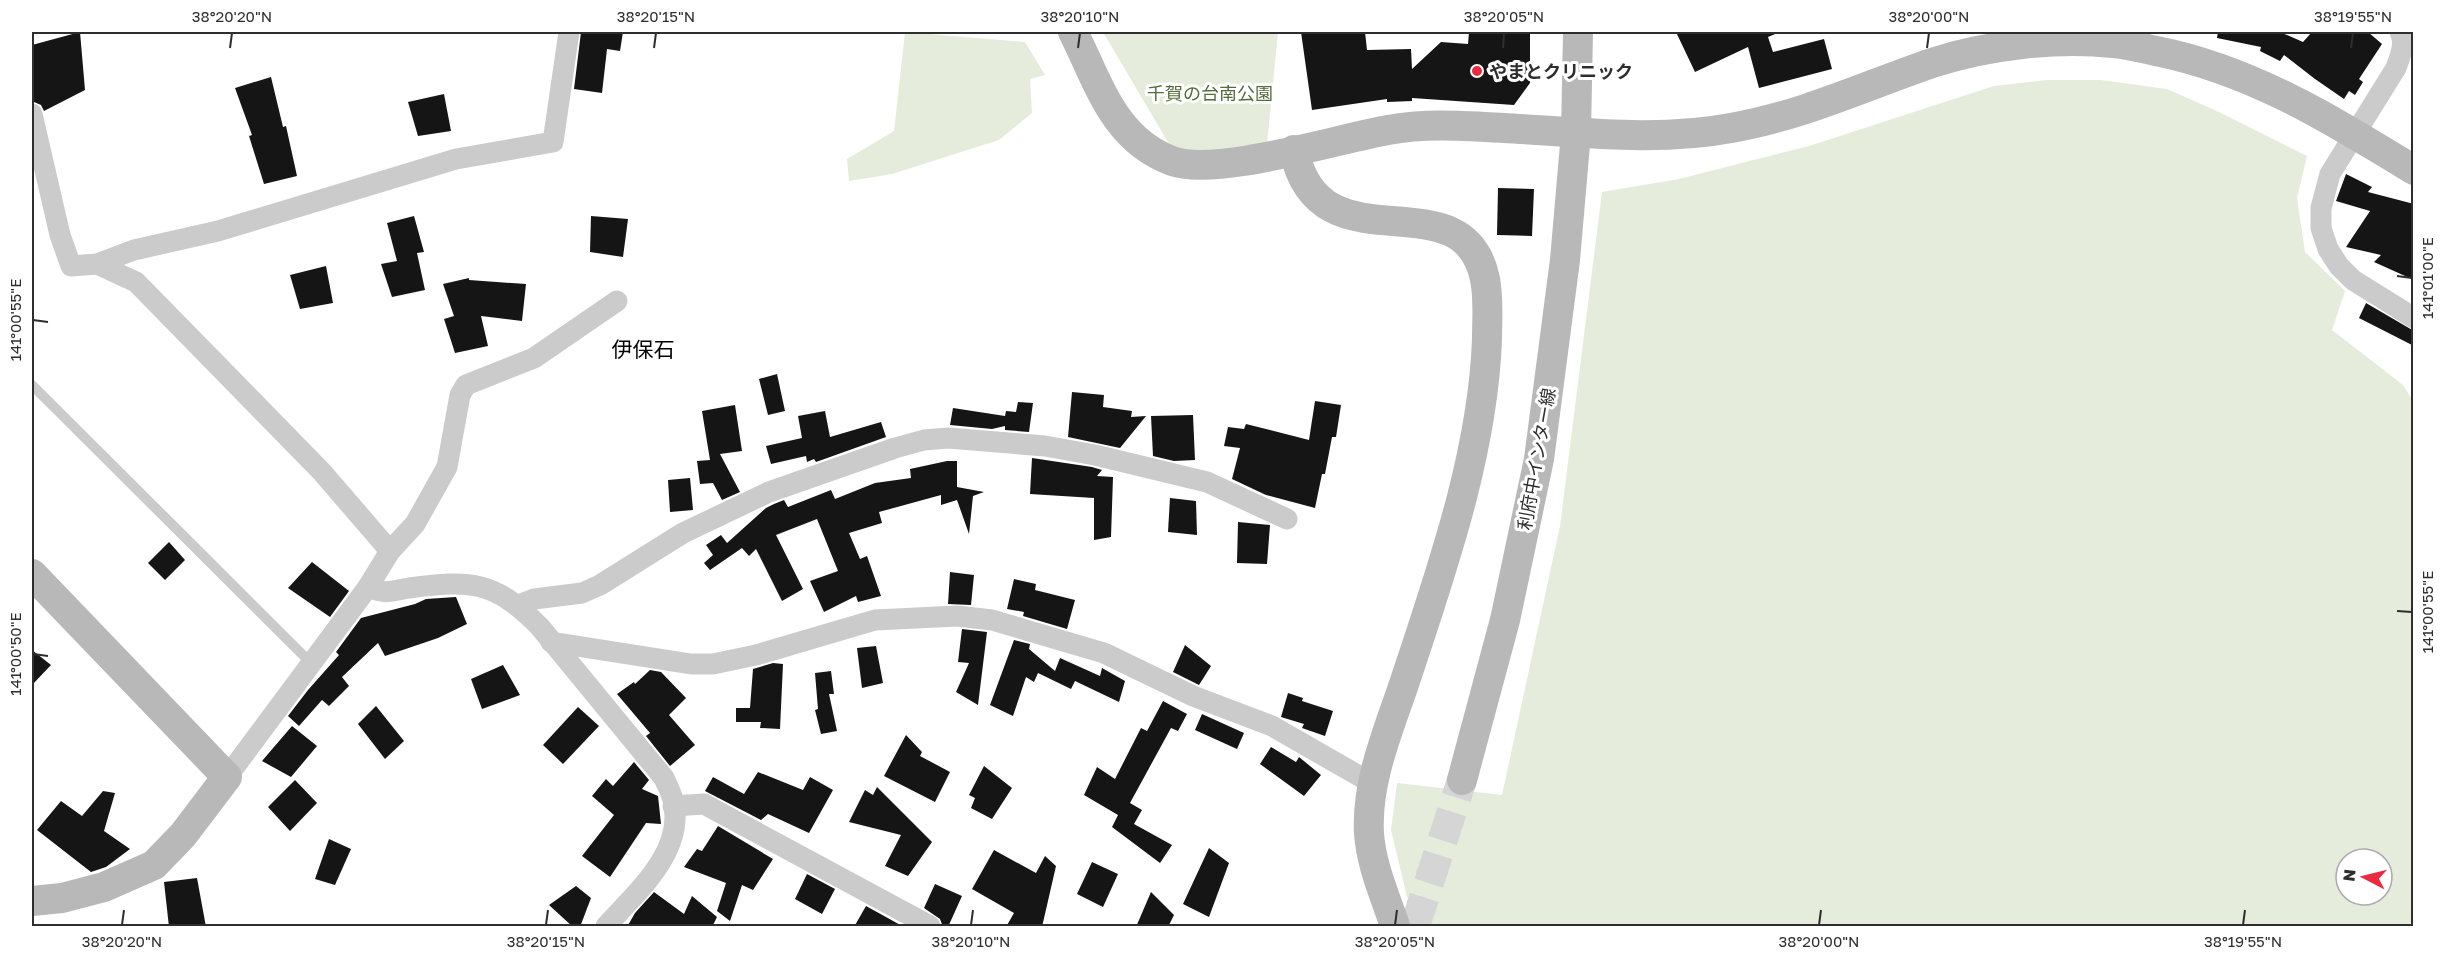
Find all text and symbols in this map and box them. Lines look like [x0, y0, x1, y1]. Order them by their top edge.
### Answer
text: 38°20'20"N [192, 7, 272, 25]
text: 38°20'15"N [617, 7, 695, 25]
text: 38°20'10"N [1041, 7, 1119, 25]
text: 38°20'05"N [1464, 7, 1544, 25]
text: 38°20'00"N [1889, 7, 1969, 25]
text: 38°19'55"N [2314, 7, 2392, 25]
place label: やまとクリニック [1489, 60, 1633, 82]
marker: やまとクリニック [1470, 64, 1484, 78]
park label: 千賀の台南公園 [1147, 82, 1273, 104]
text: 141°01'00"E [2418, 237, 2436, 319]
text: 141°00'55"E [6, 279, 24, 361]
district label: 伊保石 [612, 336, 675, 362]
street label: 利府中インター線 [1513, 386, 1559, 532]
text: 141°00'55"E [2418, 571, 2436, 653]
text: 141°00'50"E [6, 612, 24, 696]
north arrow [2334, 847, 2394, 907]
text: N [2338, 868, 2360, 882]
text: 38°20'20"N [82, 932, 162, 950]
text: 38°20'15"N [507, 932, 585, 950]
text: 38°20'10"N [932, 932, 1010, 950]
text: 38°20'05"N [1355, 932, 1435, 950]
text: 38°20'00"N [1779, 932, 1859, 950]
text: 38°19'55"N [2204, 932, 2282, 950]

